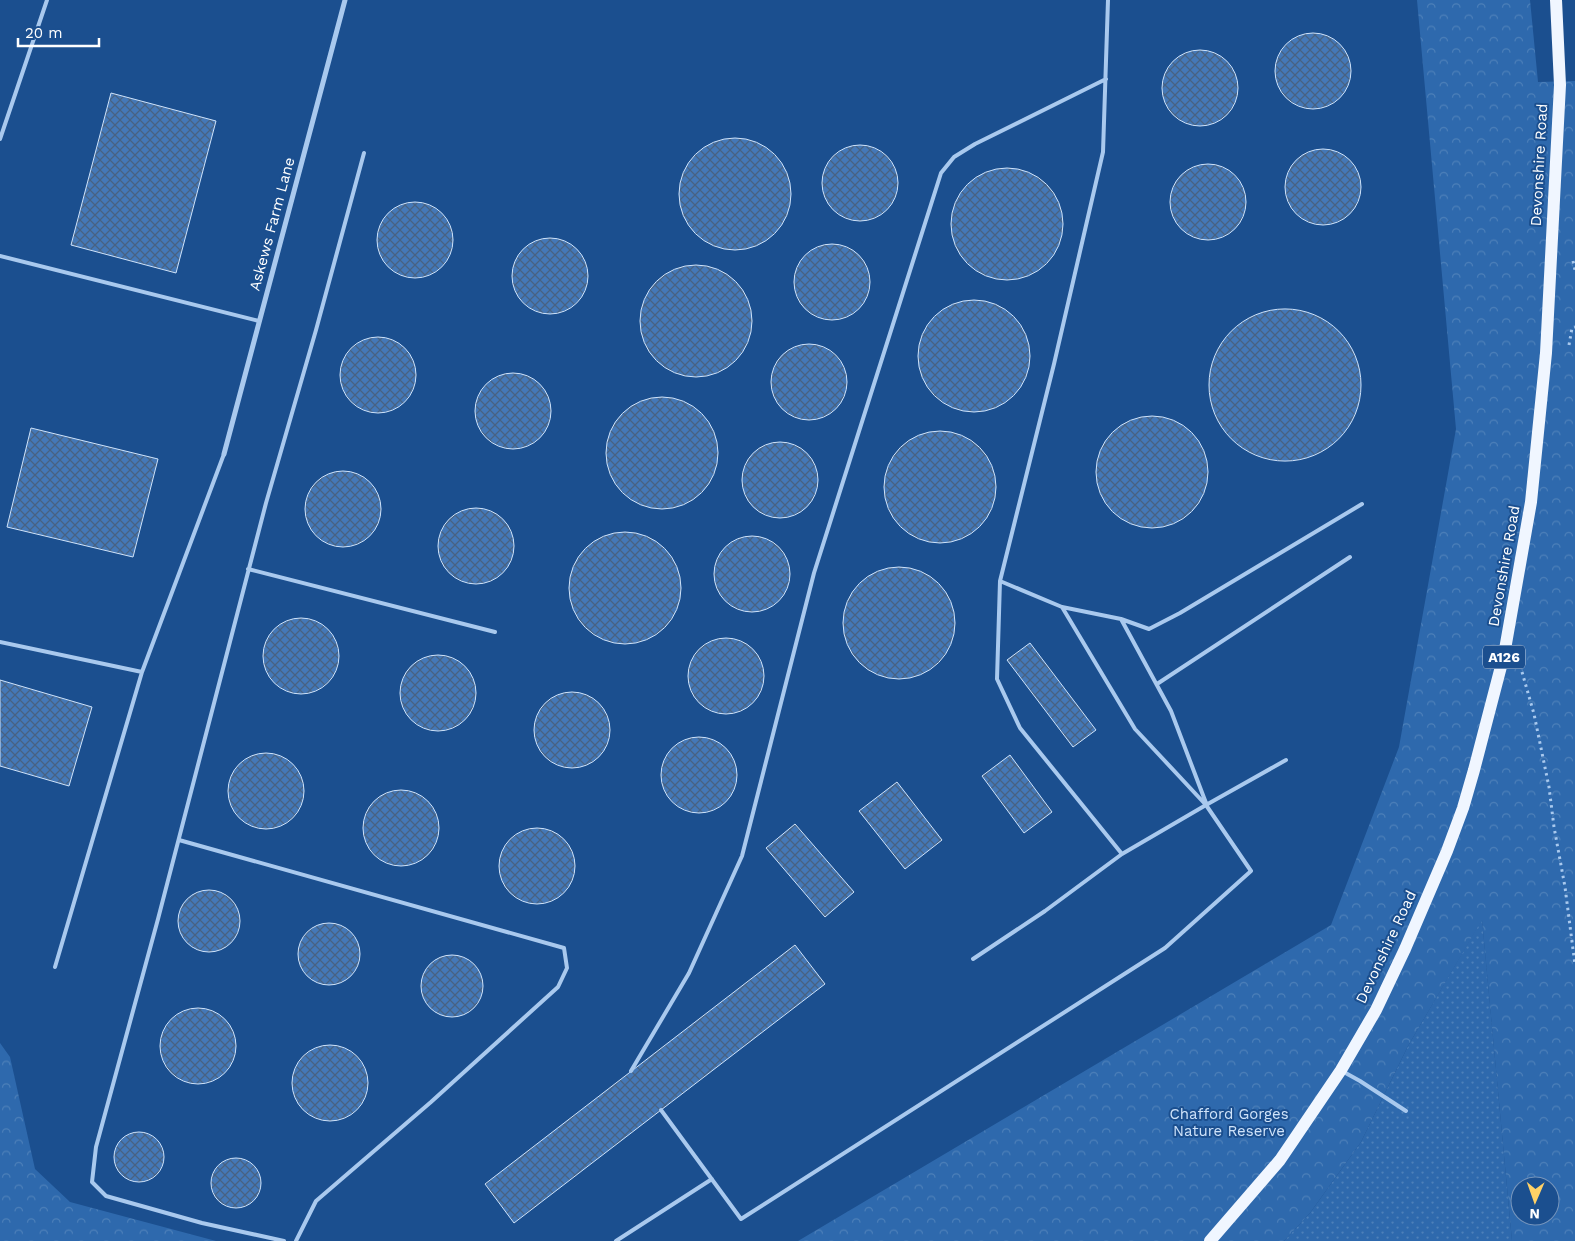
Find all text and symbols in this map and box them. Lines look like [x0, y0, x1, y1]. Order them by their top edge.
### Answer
scale bar [18, 15, 99, 47]
text: 20 m [25, 24, 63, 42]
street label: Devonshire Road [1527, 103, 1551, 227]
street label: Askews Farm Lane [245, 155, 299, 293]
street label: Devonshire Road [1484, 504, 1524, 628]
road number: A126 [1483, 646, 1525, 669]
street label: Devonshire Road [1352, 888, 1420, 1006]
park label: Chafford Gorges Nature Reserve [1169, 1105, 1289, 1140]
north arrow [1510, 1176, 1560, 1226]
text: N [1529, 1206, 1540, 1222]

